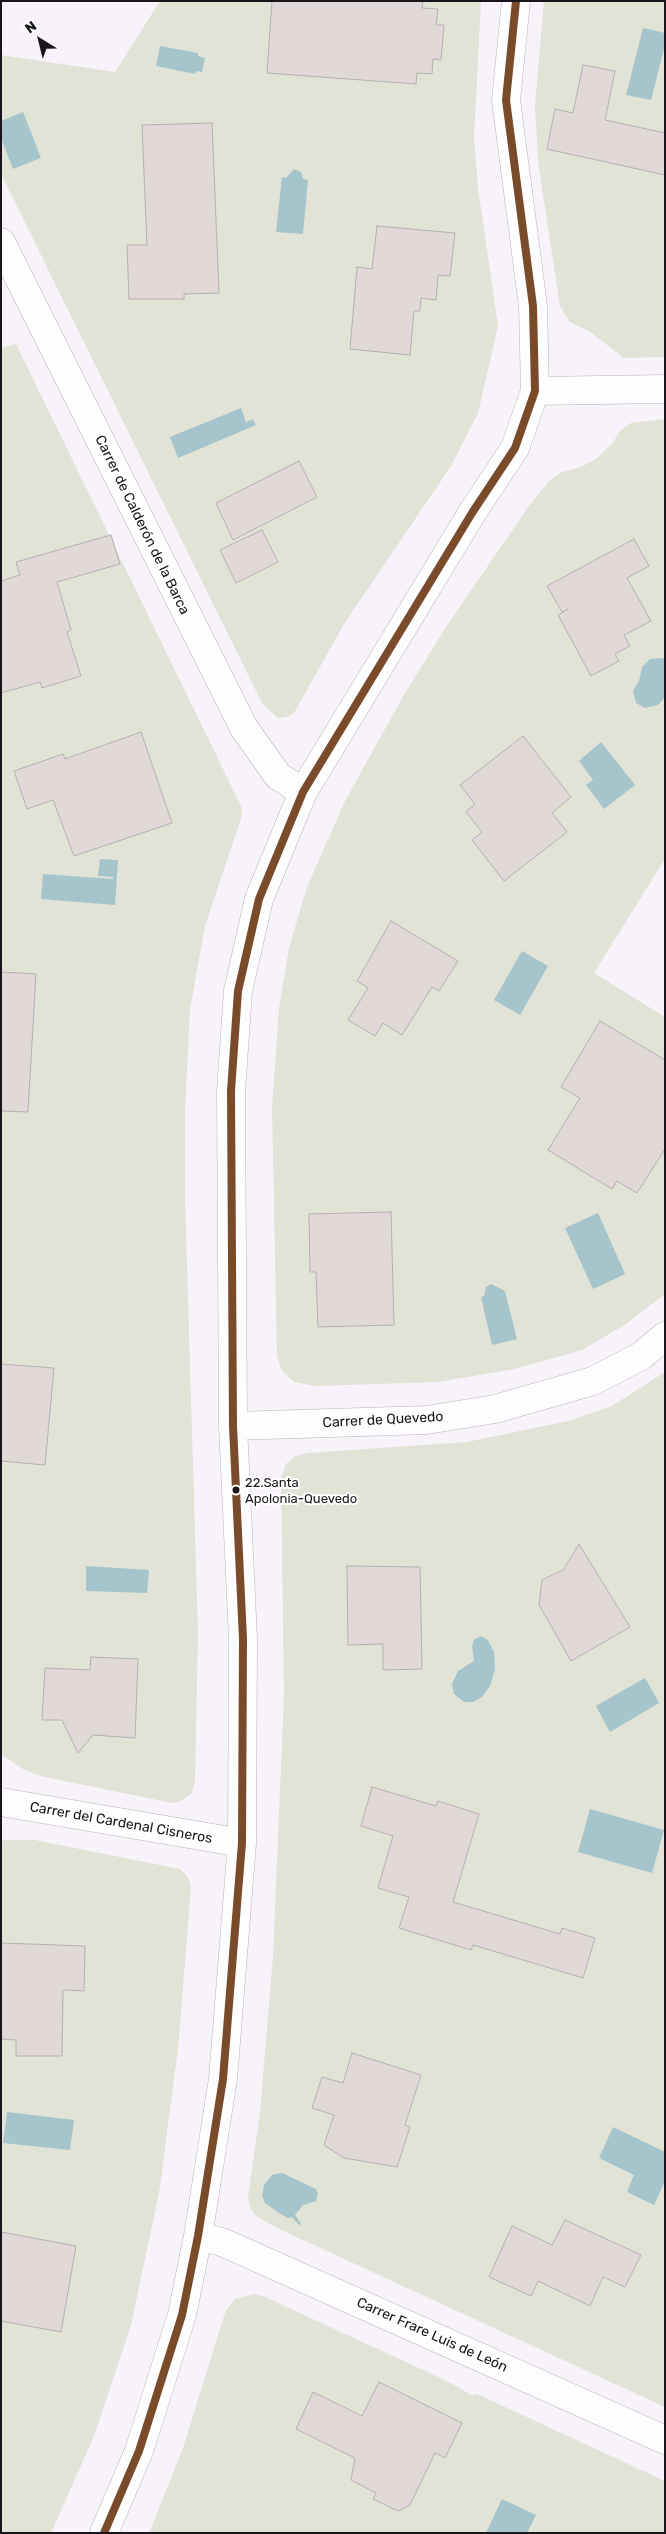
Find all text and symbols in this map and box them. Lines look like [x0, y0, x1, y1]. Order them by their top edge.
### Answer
north arrow [15, 15, 65, 65]
text: N [22, 18, 40, 37]
street label: Carrer de Calderón de la Barca [91, 433, 193, 617]
street label: Carrer de Quevedo [322, 1408, 444, 1432]
place label: 22.Santa Apolonia-Quevedo [245, 1475, 357, 1506]
marker: 22.Santa Apolonia-Quevedo [231, 1485, 241, 1495]
street label: Carrer del Cardenal Cisneros [28, 1799, 214, 1847]
street label: Carrer Frare Luis de León [354, 2294, 510, 2376]

